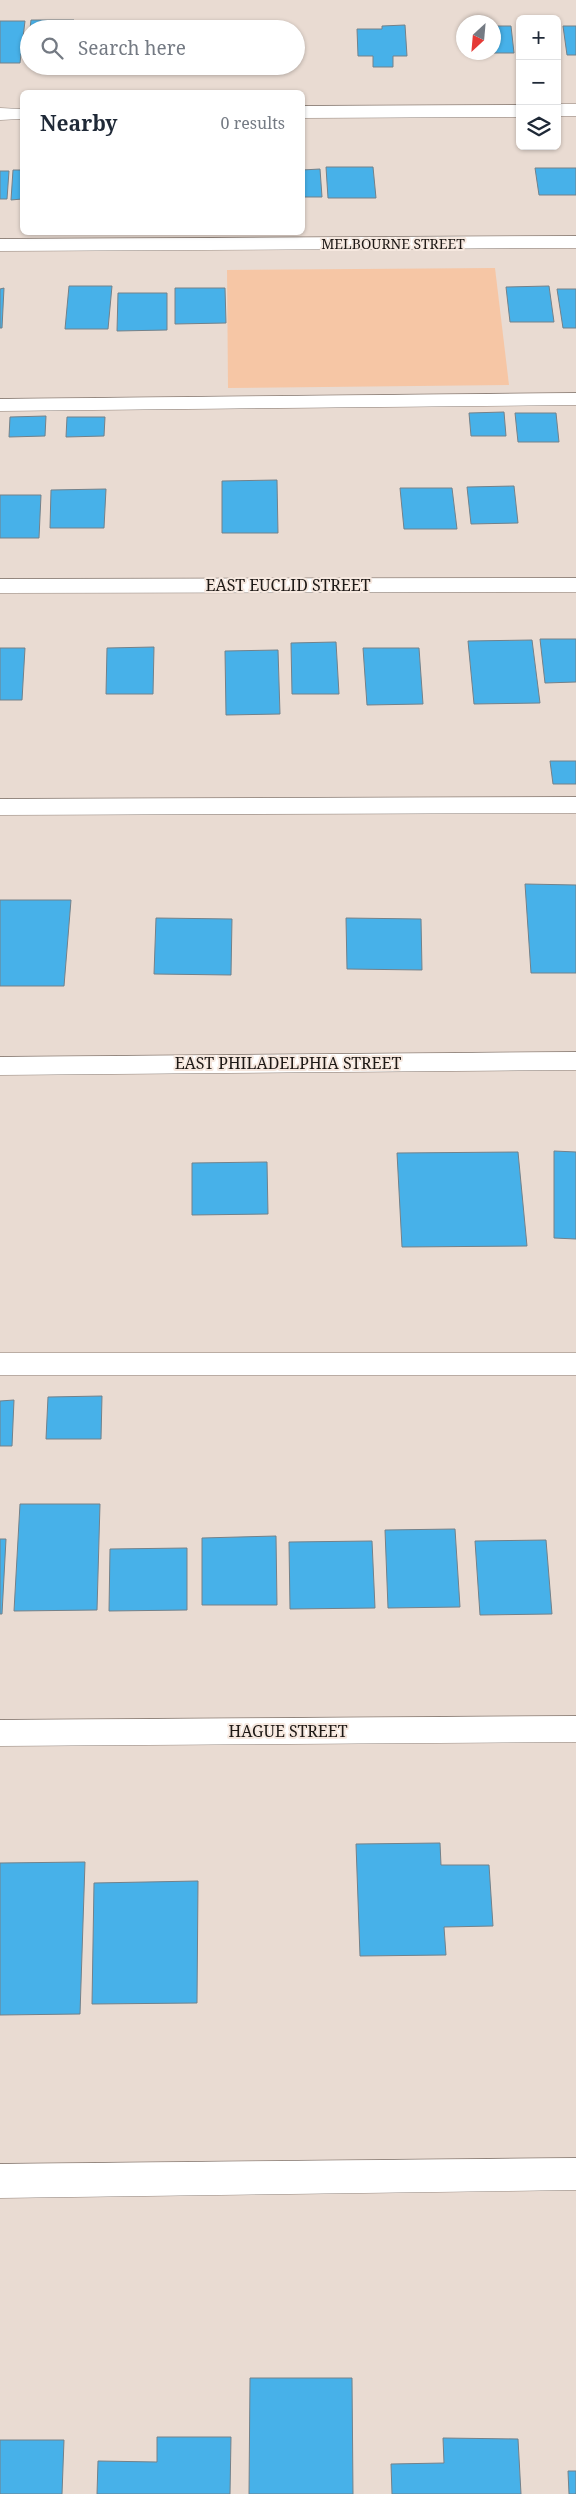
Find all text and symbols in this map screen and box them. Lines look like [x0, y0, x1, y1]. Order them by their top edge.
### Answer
north arrow [456, 15, 501, 60]
map controls [516, 15, 561, 150]
button: + [516, 15, 561, 60]
search box [20, 20, 305, 75]
icon: search [38, 34, 66, 62]
text: Search here [78, 35, 186, 61]
button: − [516, 60, 561, 105]
button: layers [516, 105, 561, 150]
text: Nearby [40, 109, 118, 137]
text: 0 results [221, 112, 285, 134]
street label: MELBOURNE STREET [321, 234, 465, 253]
street label: EAST EUCLID STREET [206, 574, 371, 596]
street label: EAST PHILADELPHIA STREET [175, 1052, 402, 1074]
street label: HAGUE STREET [228, 1720, 348, 1742]

